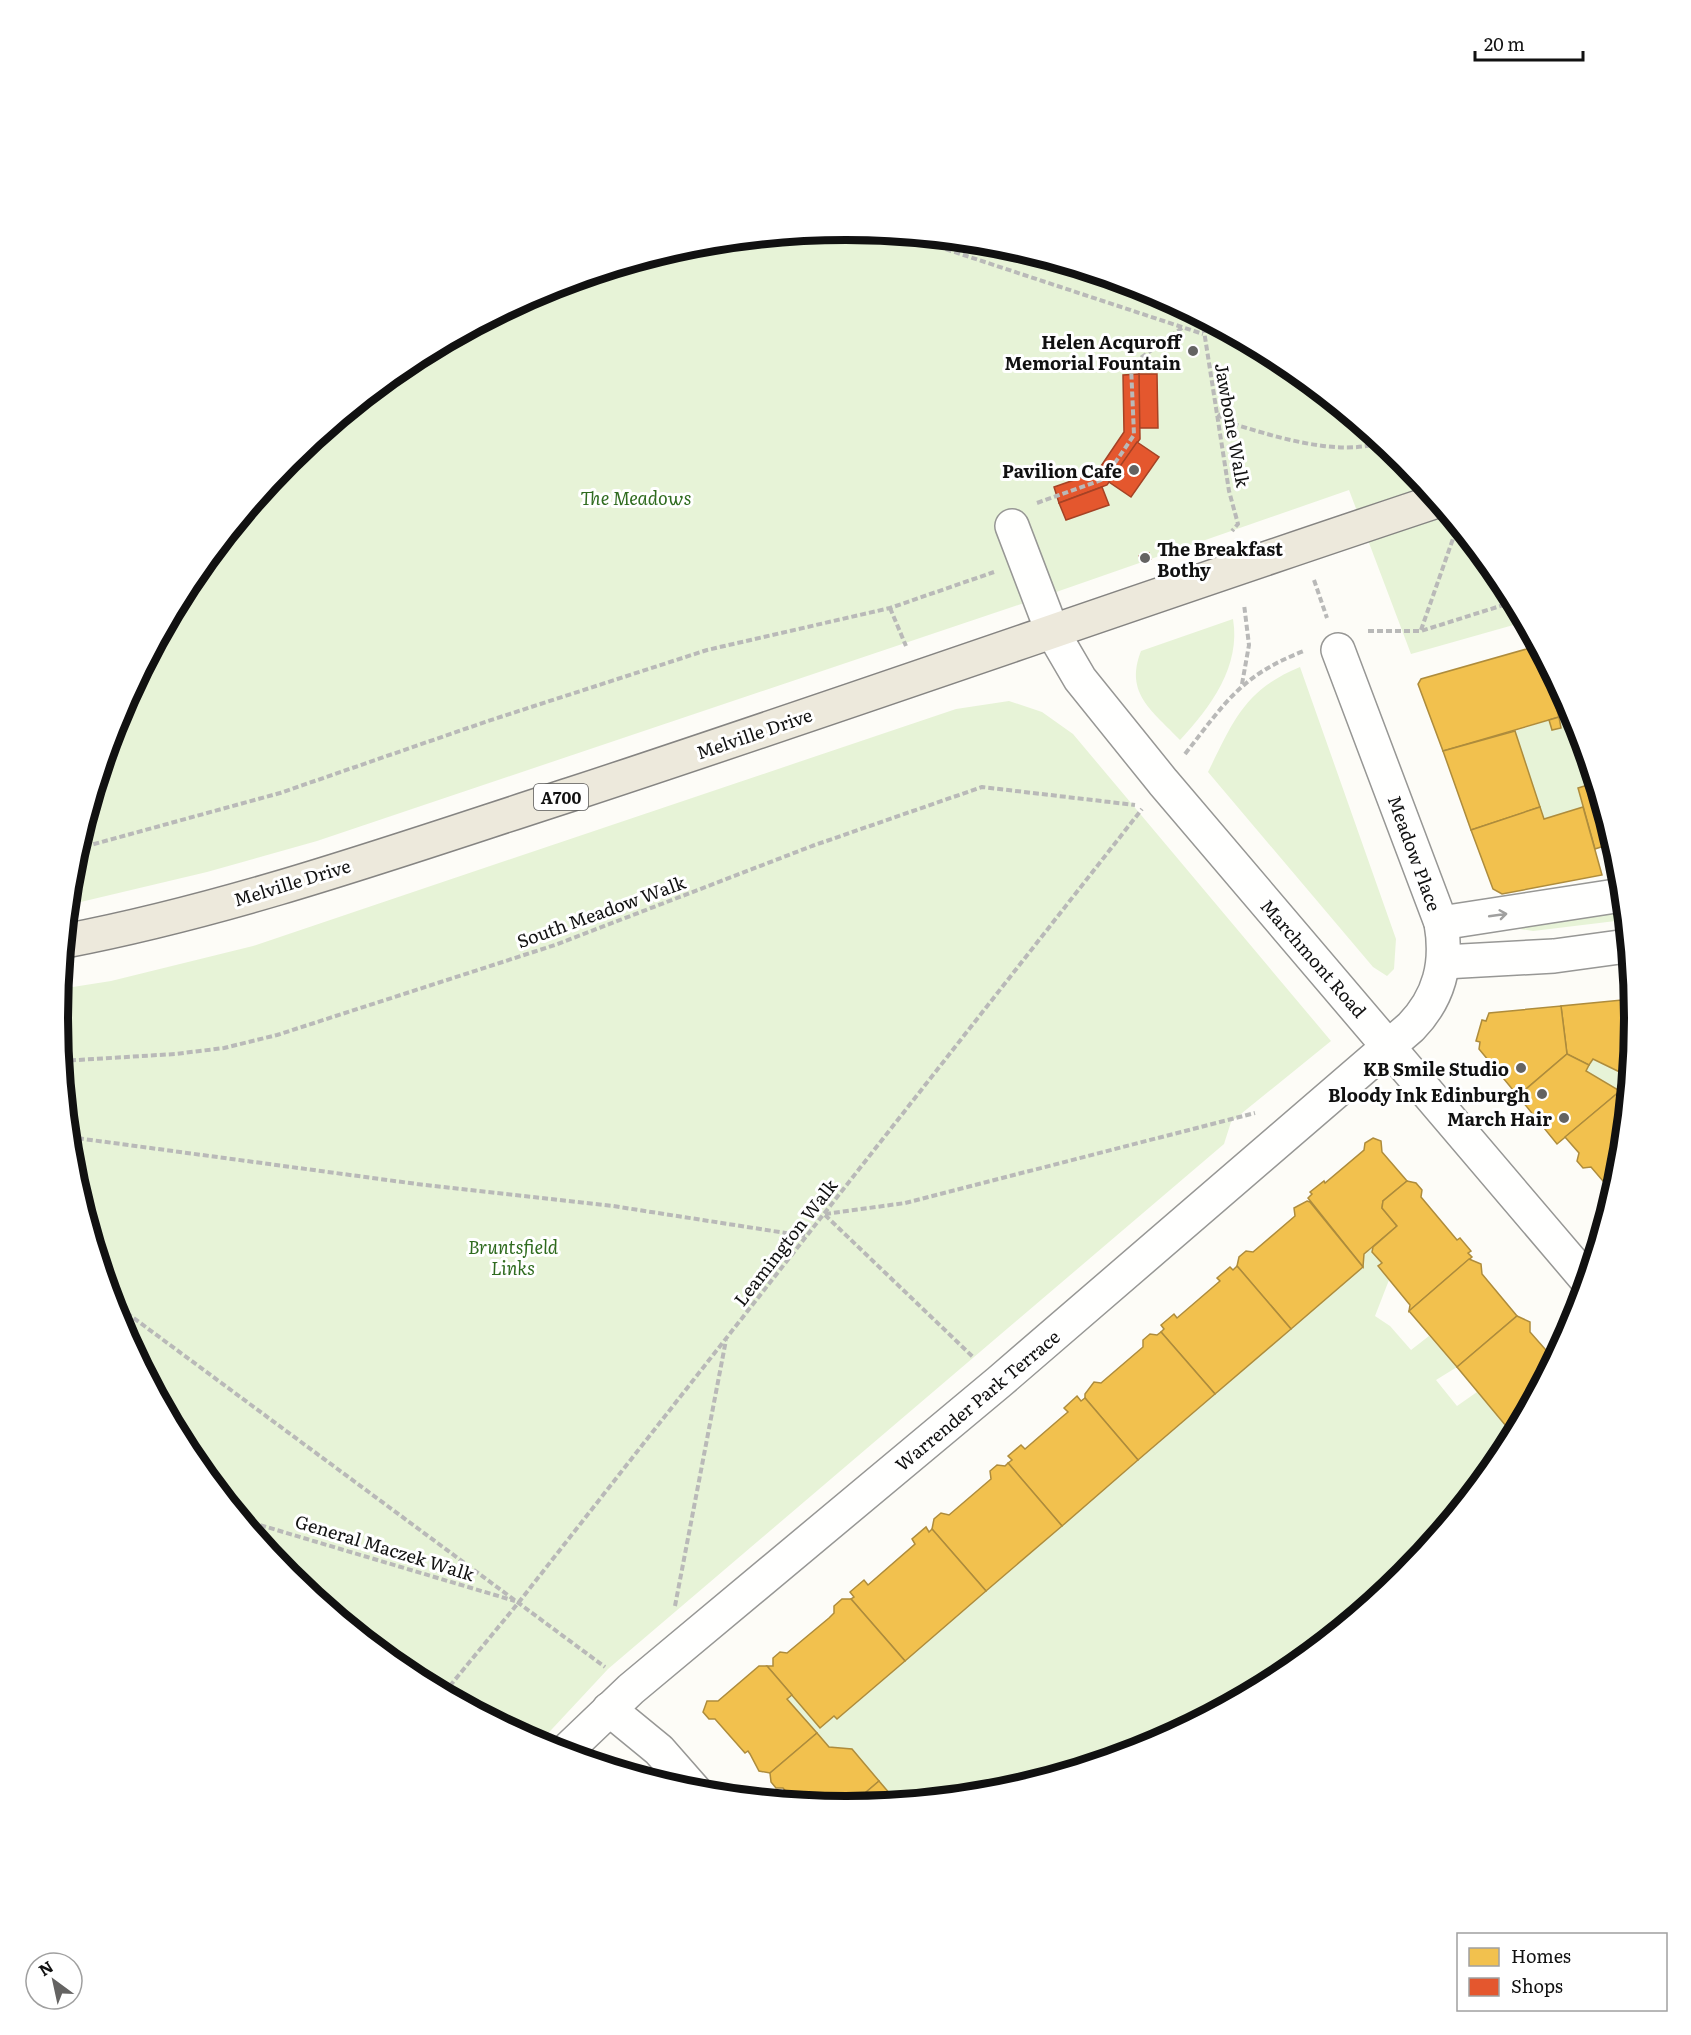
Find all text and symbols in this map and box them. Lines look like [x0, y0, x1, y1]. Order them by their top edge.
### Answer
scale bar [1475, 24, 1583, 62]
text: 20 m [1484, 30, 1525, 57]
place label: Helen Acquroff Memorial Fountain [1005, 328, 1183, 376]
marker: Helen Acquroff Memorial Fountain [1186, 344, 1200, 358]
street label: Jawbone Walk [1209, 361, 1257, 490]
place label: Pavilion Cafe [1002, 457, 1122, 484]
marker: Pavilion Cafe [1127, 463, 1141, 477]
park label: The Meadows [581, 484, 691, 511]
place label: The Breakfast Bothy [1157, 535, 1283, 583]
marker: The Breakfast Bothy [1138, 551, 1152, 565]
street label: Melville Drive [692, 701, 816, 765]
road number: A700 [534, 784, 588, 810]
street label: Meadow Place [1382, 791, 1448, 915]
street label: Melville Drive [230, 851, 354, 913]
street label: South Meadow Walk [513, 868, 690, 954]
street label: Marchmont Road [1255, 893, 1373, 1023]
one-way arrow [1488, 909, 1508, 920]
place label: KB Smile Studio [1363, 1055, 1509, 1082]
marker: KB Smile Studio [1514, 1061, 1528, 1075]
place label: Bloody Ink Edinburgh [1328, 1081, 1530, 1108]
marker: Bloody Ink Edinburgh [1535, 1087, 1549, 1101]
place label: March Hair [1447, 1105, 1552, 1132]
marker: March Hair [1557, 1111, 1571, 1125]
street label: Leamington Walk [727, 1172, 844, 1311]
park label: Bruntsfield Links [468, 1233, 559, 1281]
street label: Warrender Park Terrace [889, 1323, 1065, 1477]
street label: General Maczek Walk [292, 1507, 479, 1587]
legend [1457, 1933, 1667, 2011]
text: Homes [1511, 1942, 1571, 1969]
north arrow [24, 1951, 84, 2011]
text: N [33, 1954, 57, 1981]
text: Shops [1511, 1972, 1563, 1999]

